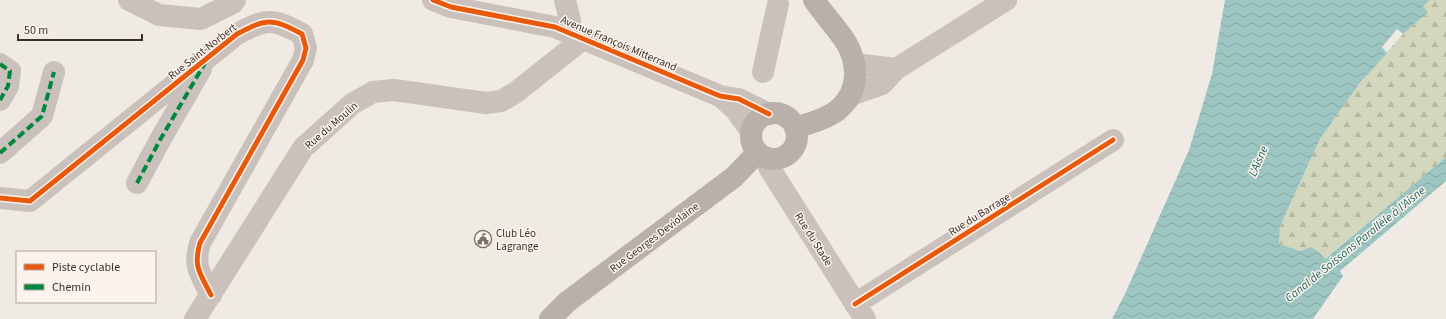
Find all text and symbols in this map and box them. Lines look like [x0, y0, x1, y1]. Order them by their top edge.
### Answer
street label: Avenue François Mitterrand [558, 12, 679, 75]
scale bar [18, 16, 142, 42]
street label: Rue Saint-Norbert [165, 20, 240, 83]
text: 50 m [24, 22, 48, 39]
street label: Rue du Moulin [302, 98, 361, 153]
water label: L'Aisne [1244, 143, 1273, 179]
water label: Canal de Soissons Parallèle à l'Aisne [1282, 182, 1429, 306]
street label: Rue du Barrage [946, 189, 1013, 239]
street label: Rue Georges Deviolaine [607, 199, 702, 276]
street label: Rue du Stade [791, 210, 836, 269]
place label: Club Léo Lagrange [496, 226, 539, 254]
public building icon: Club Léo Lagrange [473, 229, 493, 249]
legend [16, 251, 156, 303]
text: Piste cyclable [52, 259, 120, 276]
text: Chemin [52, 279, 91, 296]

